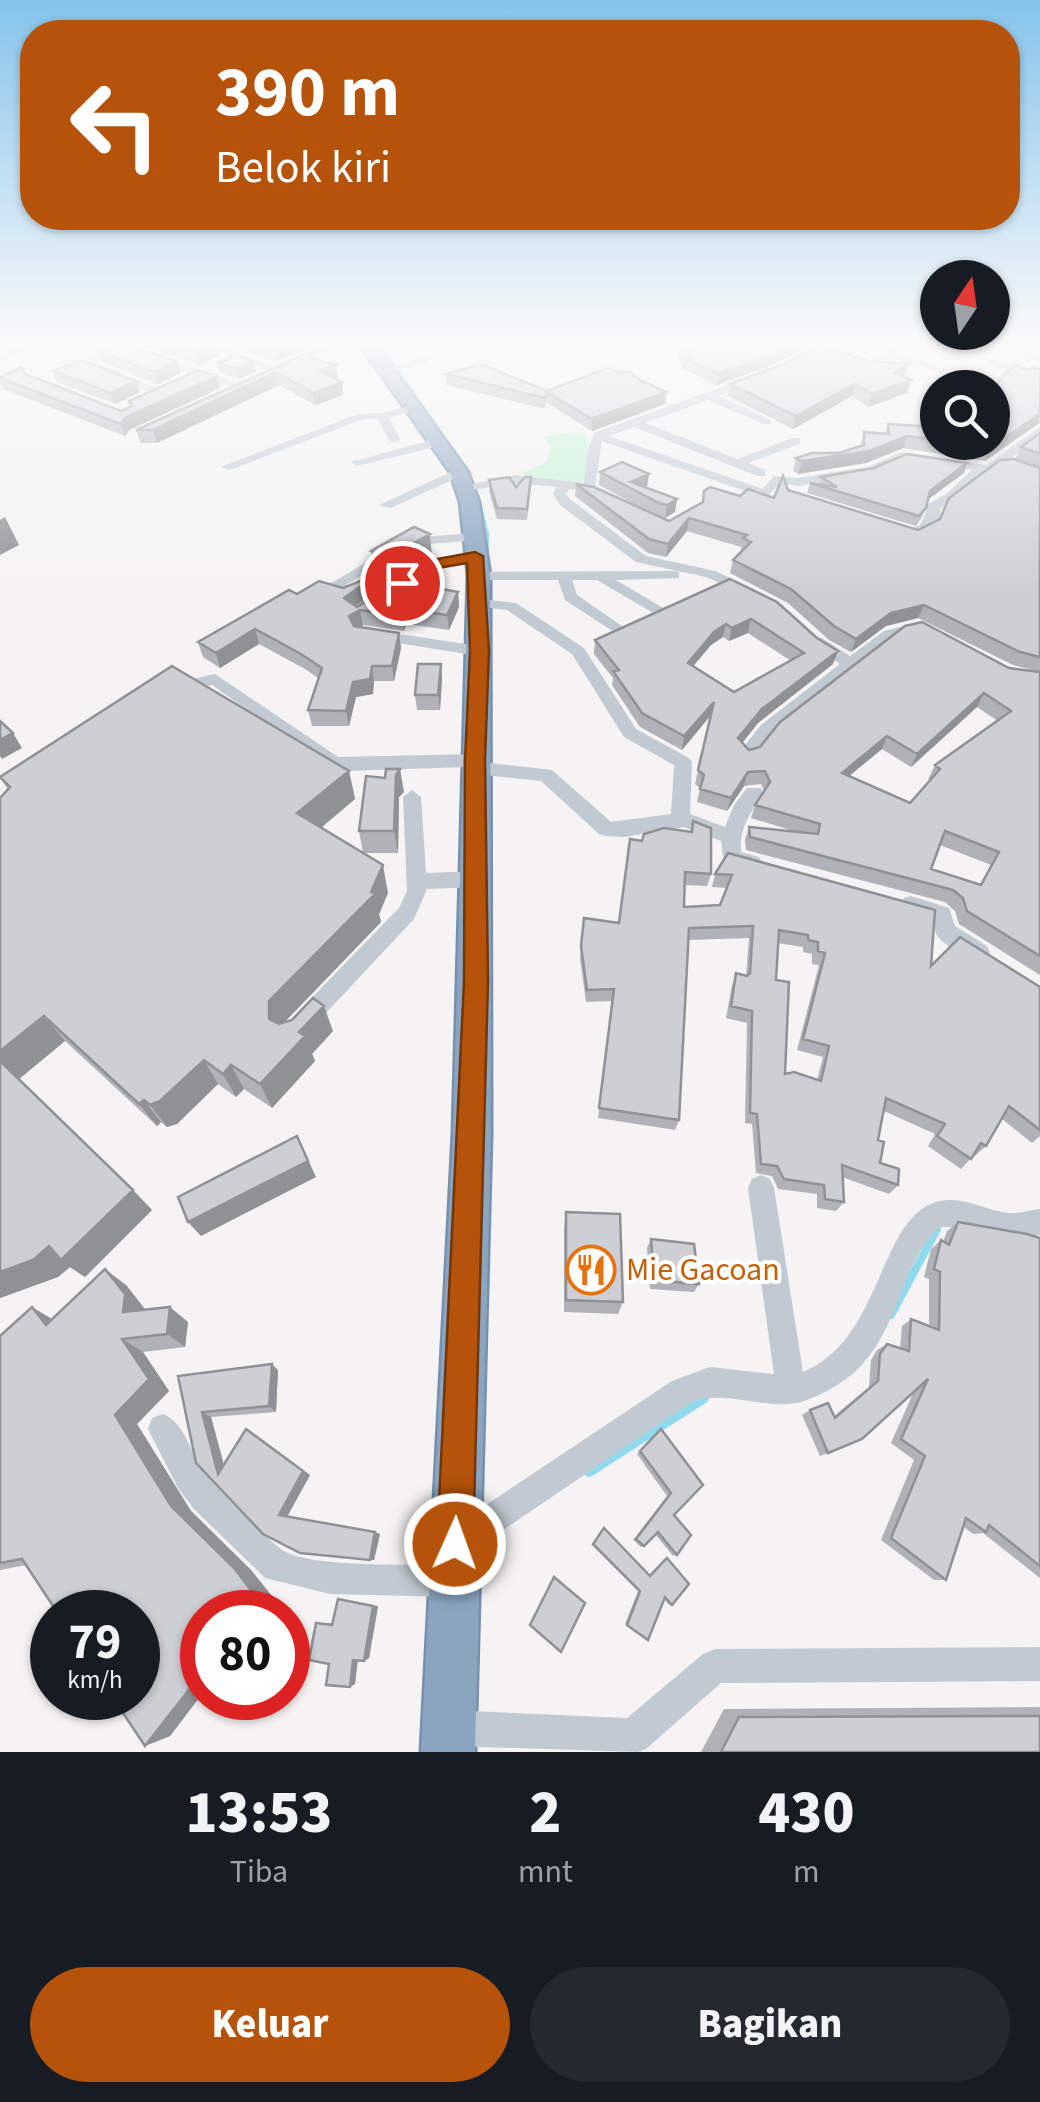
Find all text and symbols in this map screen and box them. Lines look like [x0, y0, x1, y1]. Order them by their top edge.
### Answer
text: 390 m [215, 43, 400, 143]
icon: left [50, 60, 180, 190]
text: Belok kiri [215, 136, 391, 200]
north arrow [920, 260, 1010, 350]
map controls [920, 260, 1010, 460]
button: search [920, 370, 1010, 460]
pin [360, 541, 445, 626]
icon: arrive [375, 556, 430, 611]
restaurant icon: Mie Gacoan [565, 1244, 617, 1296]
place label: Mie Gacoan [626, 1247, 780, 1293]
position arrow [403, 1492, 507, 1596]
speed limit sign: 80 [180, 1590, 310, 1720]
text: 79 [69, 1607, 121, 1678]
text: km/h [67, 1662, 123, 1698]
text: 13:53 [186, 1771, 332, 1856]
text: 2 [529, 1771, 561, 1856]
text: 430 [758, 1771, 854, 1856]
text: Tiba [230, 1849, 288, 1895]
text: mnt [518, 1849, 573, 1895]
text: m [793, 1849, 820, 1895]
button: Keluar [30, 1967, 510, 2082]
button: Bagikan [530, 1967, 1010, 2082]

